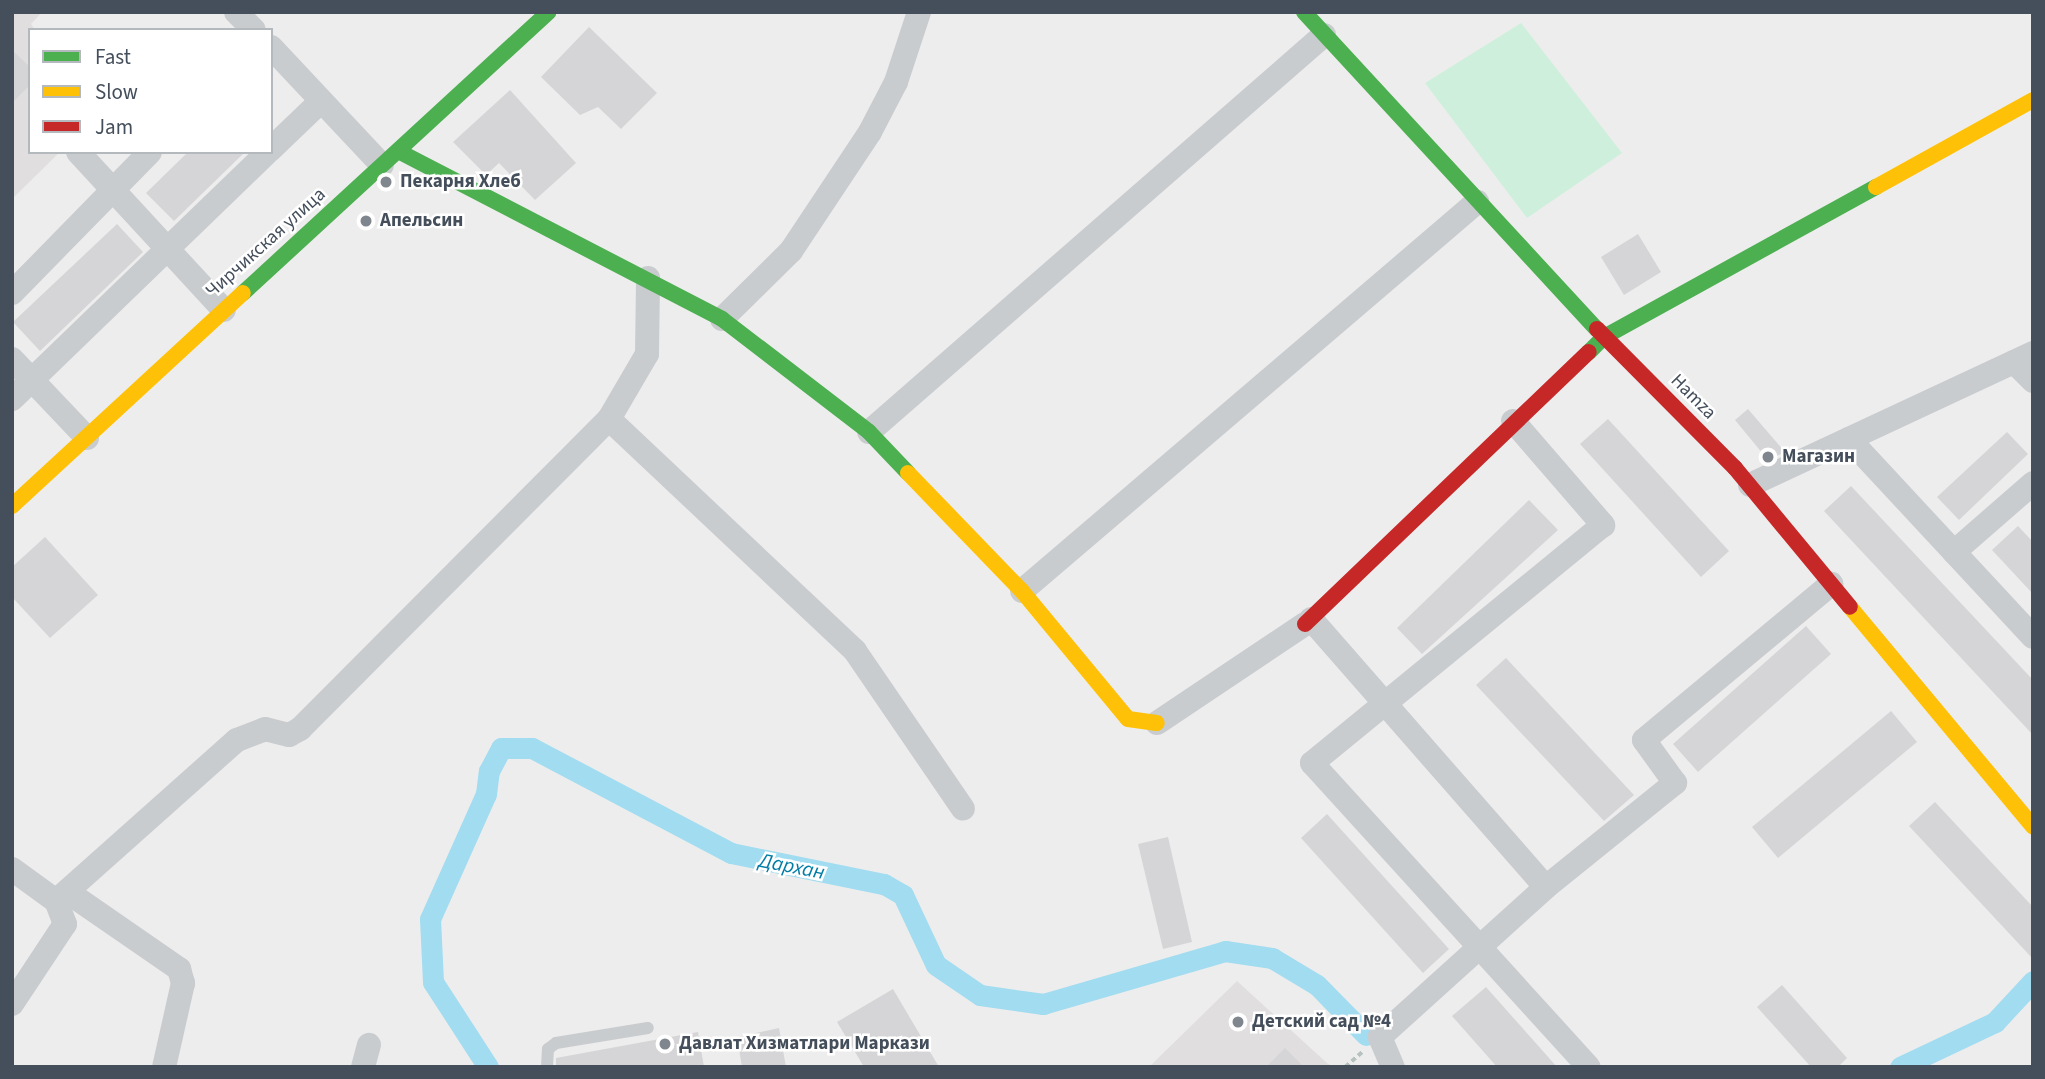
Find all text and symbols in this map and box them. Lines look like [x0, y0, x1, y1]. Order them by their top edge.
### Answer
legend [28, 28, 273, 154]
text: Fast [95, 42, 131, 72]
text: Slow [95, 77, 138, 107]
text: Jam [95, 112, 133, 142]
place label: Пекарня Хлеб [400, 171, 521, 193]
marker: Пекарня Хлеб [378, 174, 394, 190]
street label: Чирчикская улица [202, 183, 330, 303]
place label: Апельсин [380, 210, 463, 232]
marker: Апельсин [358, 213, 374, 229]
street label: Hamza [1666, 370, 1720, 424]
place label: Магазин [1782, 446, 1855, 468]
marker: Магазин [1760, 449, 1776, 465]
water label: Дархан [757, 847, 827, 885]
place label: Детский сад №4 [1252, 1011, 1391, 1033]
marker: Детский сад №4 [1230, 1014, 1246, 1030]
place label: Давлат Хизматлари Маркази [679, 1033, 930, 1055]
marker: Давлат Хизматлари Маркази [657, 1036, 673, 1052]

